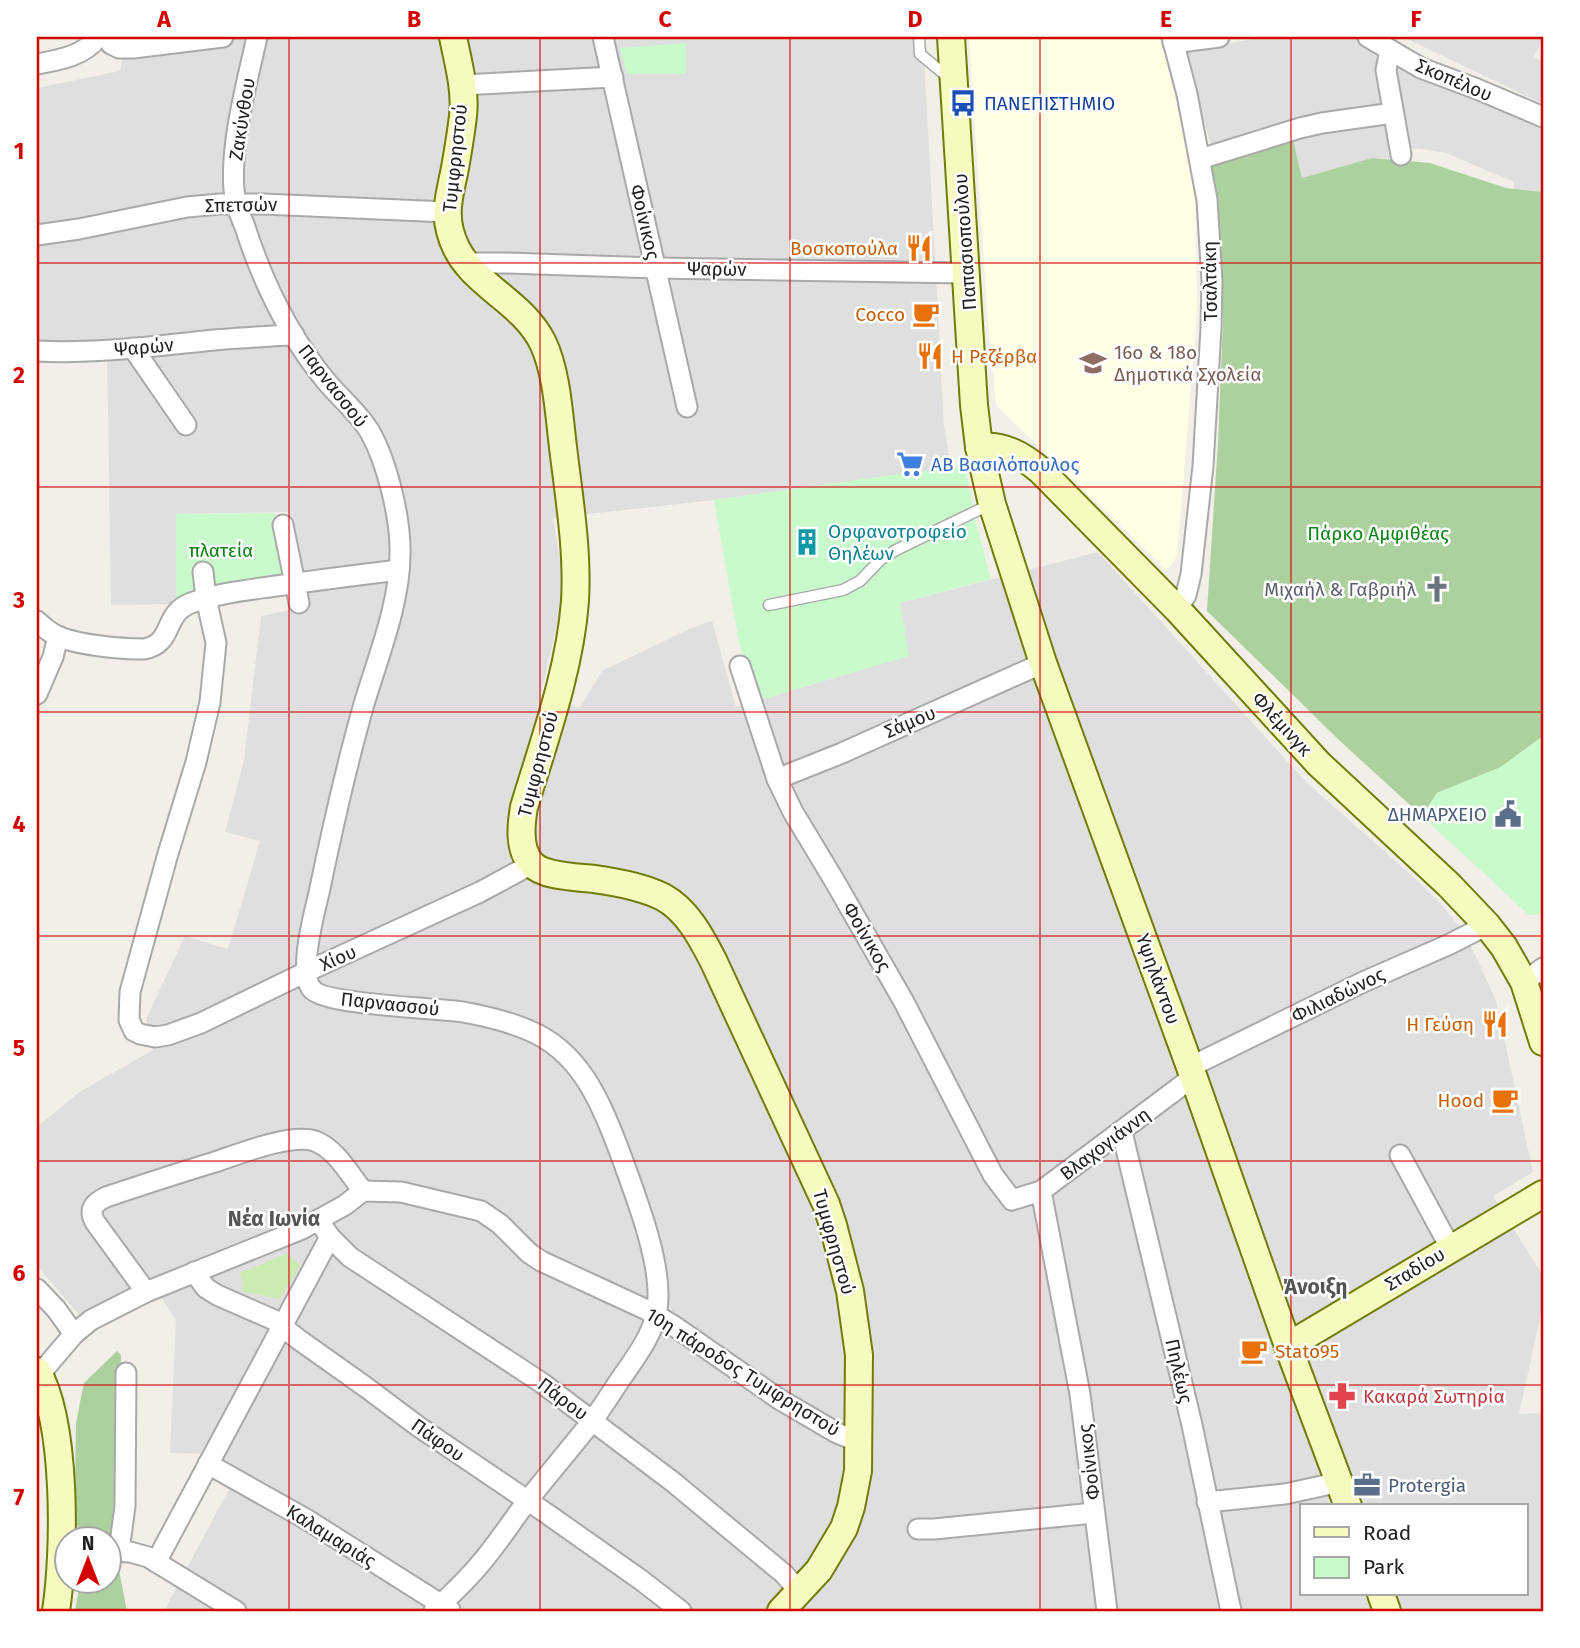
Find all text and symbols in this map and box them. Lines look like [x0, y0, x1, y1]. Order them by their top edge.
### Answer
text: A [156, 5, 171, 33]
text: B [407, 5, 421, 33]
text: C [658, 5, 672, 33]
text: D [908, 5, 923, 33]
text: E [1160, 5, 1172, 33]
text: F [1410, 5, 1422, 33]
street label: Σκοπέλου [1412, 54, 1496, 106]
street label: Ζακύνθου [224, 76, 260, 162]
bus stop icon: ΠΑΝΕΠΙΣΤΗΜΙΟ [948, 88, 978, 118]
place label: ΠΑΝΕΠΙΣΤΗΜΙΟ [984, 92, 1115, 115]
street label: Τυμφρηστού [438, 103, 472, 213]
text: 1 [14, 137, 24, 165]
street label: Παπασιοπούλου [949, 173, 981, 311]
street label: Φοίνικος [625, 182, 665, 262]
street label: Σπετσών [205, 193, 277, 217]
restaurant icon: Βοσκοπούλα [904, 233, 934, 263]
place label: Βοσκοπούλα [790, 237, 898, 260]
street label: Τσαλτάκη [1198, 241, 1222, 321]
street label: Ψαρών [687, 257, 747, 281]
cafe icon: Cocco [911, 299, 941, 329]
place label: Cocco [855, 303, 905, 326]
street label: Ψαρών [114, 333, 174, 361]
street label: Παρνασσού [293, 340, 373, 432]
restaurant icon: Η Ρεζέρβα [915, 341, 945, 371]
place label: 16ο & 18ο Δημοτικά Σχολεία [1114, 341, 1261, 386]
place label: Η Ρεζέρβα [951, 345, 1037, 368]
school or university icon: 16ο & 18ο Δημοτικά Σχολεία [1078, 348, 1108, 378]
text: 2 [13, 361, 25, 389]
supermarket icon: ΑΒ Βασιλόπουλος [895, 449, 925, 479]
place label: ΑΒ Βασιλόπουλος [931, 453, 1079, 476]
place label: Ορφανοτροφείο Θηλέων [828, 520, 967, 565]
park label: Πάρκο Αμφιθέας [1307, 522, 1449, 545]
building icon: Ορφανοτροφείο Θηλέων [792, 527, 822, 557]
park label: πλατεία [189, 539, 253, 562]
church icon: Μιχαήλ & Γαβριήλ [1422, 574, 1452, 604]
place label: Μιχαήλ & Γαβριήλ [1264, 578, 1417, 601]
text: 3 [12, 586, 25, 614]
street label: Φλέμινγκ [1247, 687, 1317, 761]
street label: Σάμου [881, 701, 939, 743]
street label: Τυμφρηστού [513, 709, 563, 819]
public building icon: ΔΗΜΑΡΧΕΙΟ [1493, 799, 1523, 829]
place label: ΔΗΜΑΡΧΕΙΟ [1388, 803, 1487, 826]
text: 4 [13, 810, 26, 838]
street label: Φοίνικος [838, 898, 896, 976]
street label: Υψηλάντου [1131, 930, 1185, 1028]
street label: Χίου [316, 940, 360, 976]
street label: Φιλιαδώνος [1288, 962, 1389, 1027]
street label: Παρνασσού [339, 987, 441, 1021]
restaurant icon: Η Γεύση [1480, 1009, 1510, 1039]
place label: Η Γεύση [1406, 1013, 1474, 1036]
text: 5 [13, 1034, 25, 1062]
cafe icon: Hood [1490, 1085, 1520, 1115]
place label: Hood [1438, 1089, 1484, 1112]
street label: Βλαχογιάννη [1055, 1103, 1155, 1185]
street label: Τυμφρηστού [808, 1187, 860, 1297]
district label: Νέα Ιωνία [228, 1206, 321, 1232]
street label: Σταδίου [1381, 1242, 1449, 1296]
text: 6 [13, 1259, 26, 1287]
district label: Άνοιξη [1283, 1274, 1347, 1300]
street label: 10η πάροδος Τυμφρηστού [642, 1303, 844, 1441]
cafe icon: Stato95 [1239, 1336, 1269, 1366]
street label: Πηλέως [1160, 1337, 1198, 1406]
place label: Stato95 [1275, 1340, 1339, 1363]
street label: Πάρου [533, 1373, 593, 1425]
pharmacy icon: Κακαρά Σωτηρία [1327, 1381, 1357, 1411]
place label: Κακαρά Σωτηρία [1363, 1385, 1505, 1408]
street label: Πάφου [407, 1413, 469, 1467]
street label: Φοίνικος [1073, 1423, 1105, 1501]
office icon: Protergia [1352, 1470, 1382, 1500]
place label: Protergia [1388, 1474, 1466, 1497]
text: 7 [14, 1483, 25, 1511]
street label: Καλαμαριάς [282, 1499, 380, 1573]
legend [1300, 1504, 1528, 1596]
text: Road [1363, 1520, 1411, 1546]
north arrow [52, 1526, 122, 1596]
text: N [82, 1532, 94, 1555]
text: Park [1363, 1554, 1405, 1580]

